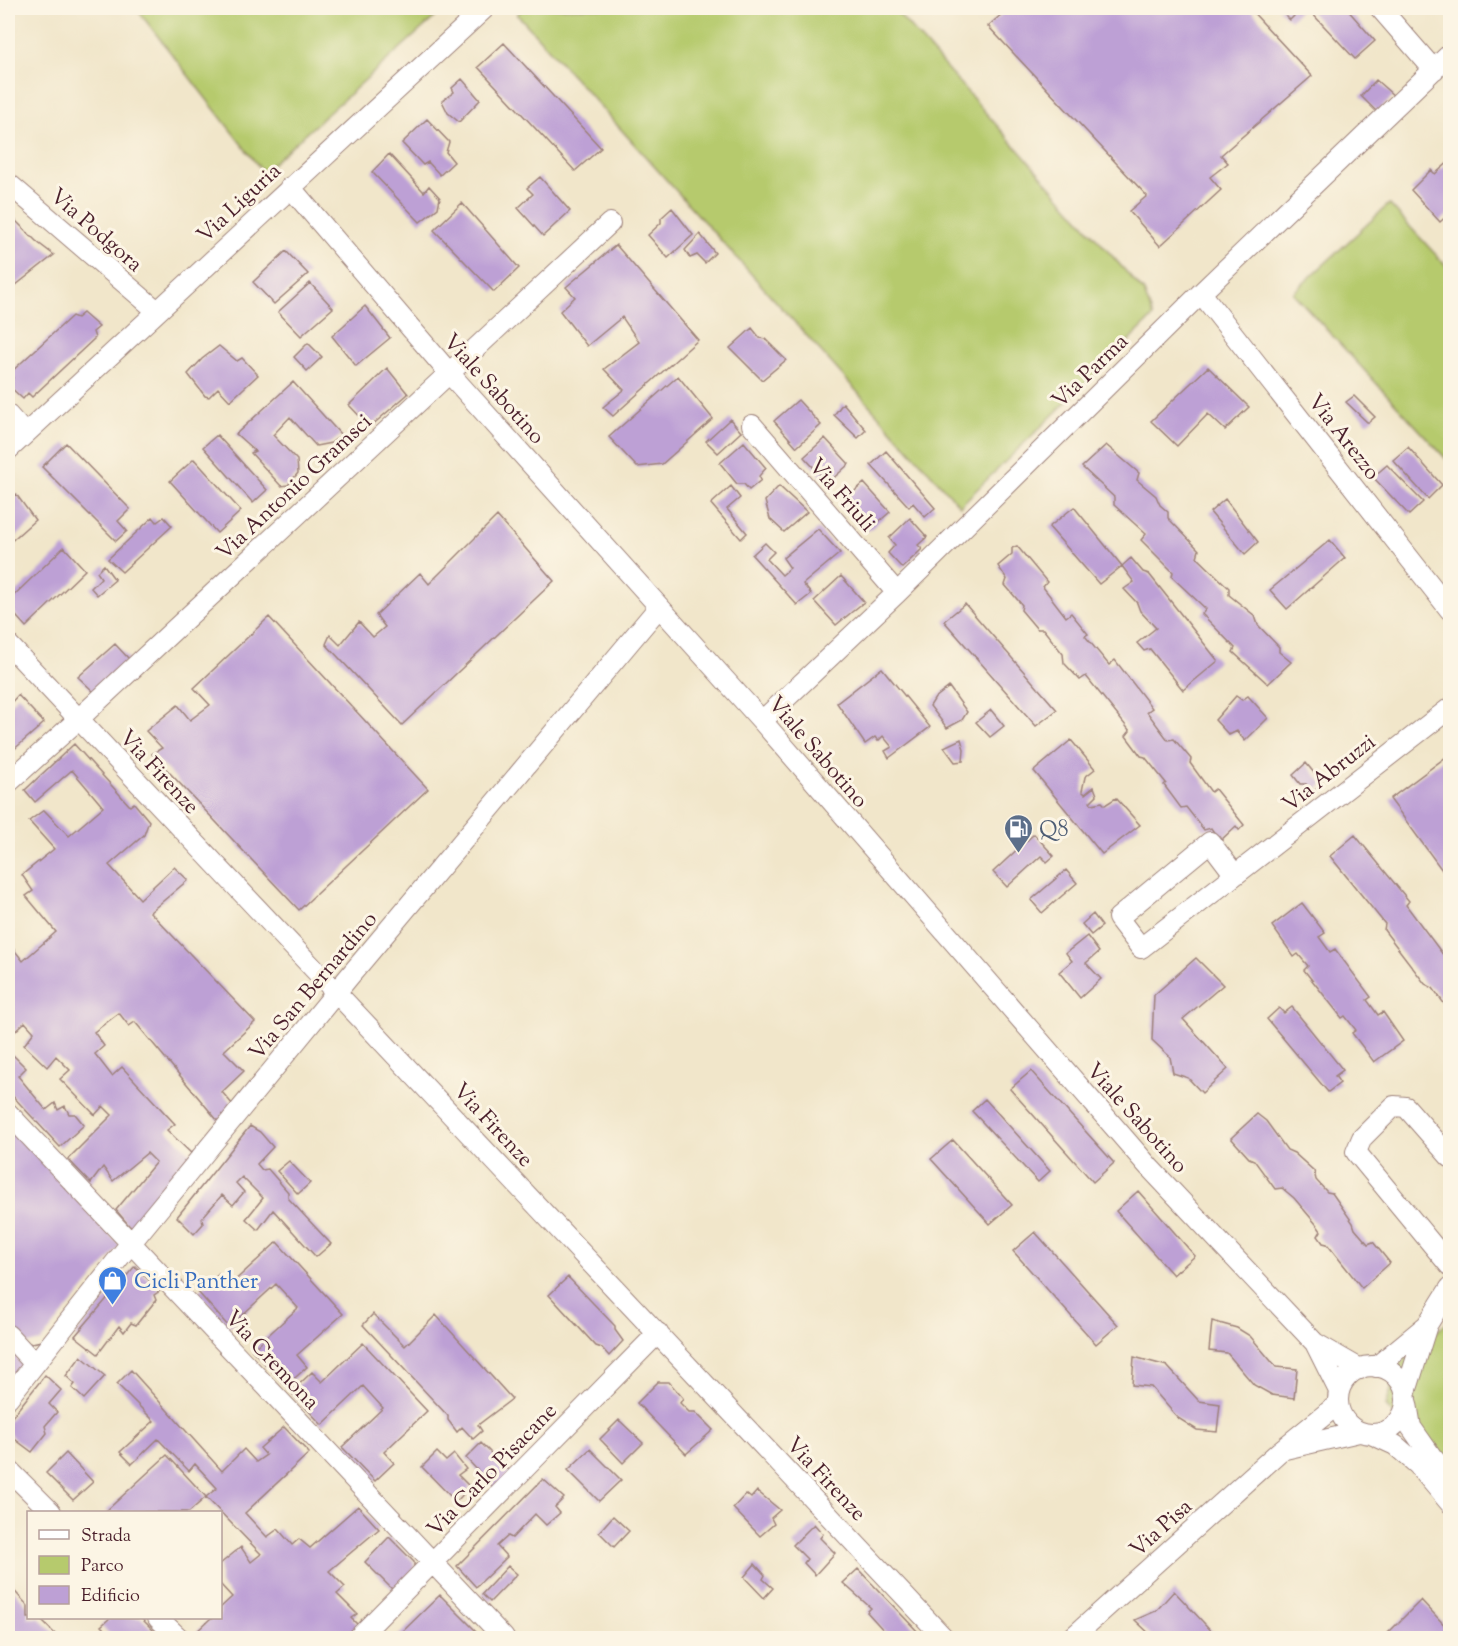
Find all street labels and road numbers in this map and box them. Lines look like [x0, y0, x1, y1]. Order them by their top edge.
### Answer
street label: Via Liguria [191, 157, 289, 252]
street label: Via Podgora [41, 182, 149, 281]
street label: Via Parma [1045, 327, 1137, 417]
street label: Viale Sabotino [434, 328, 551, 452]
street label: Via Arezzo [1299, 388, 1387, 488]
street label: Via Antonio Gramsci [210, 407, 380, 569]
street label: Via Friuli [800, 452, 882, 540]
street label: Viale Sabotino [759, 690, 875, 816]
street label: Via Firenze [110, 724, 206, 823]
street label: Via Abruzzi [1276, 728, 1383, 821]
street label: Via San Bernardino [242, 906, 386, 1068]
street label: Viale Sabotino [1077, 1057, 1194, 1181]
street label: Via Firenze [444, 1077, 540, 1176]
street label: Via Cremona [216, 1304, 326, 1418]
street label: Via Carlo Pisacane [421, 1397, 566, 1545]
street label: Via Firenze [777, 1431, 873, 1530]
street label: Via Pisa [1124, 1492, 1200, 1566]

